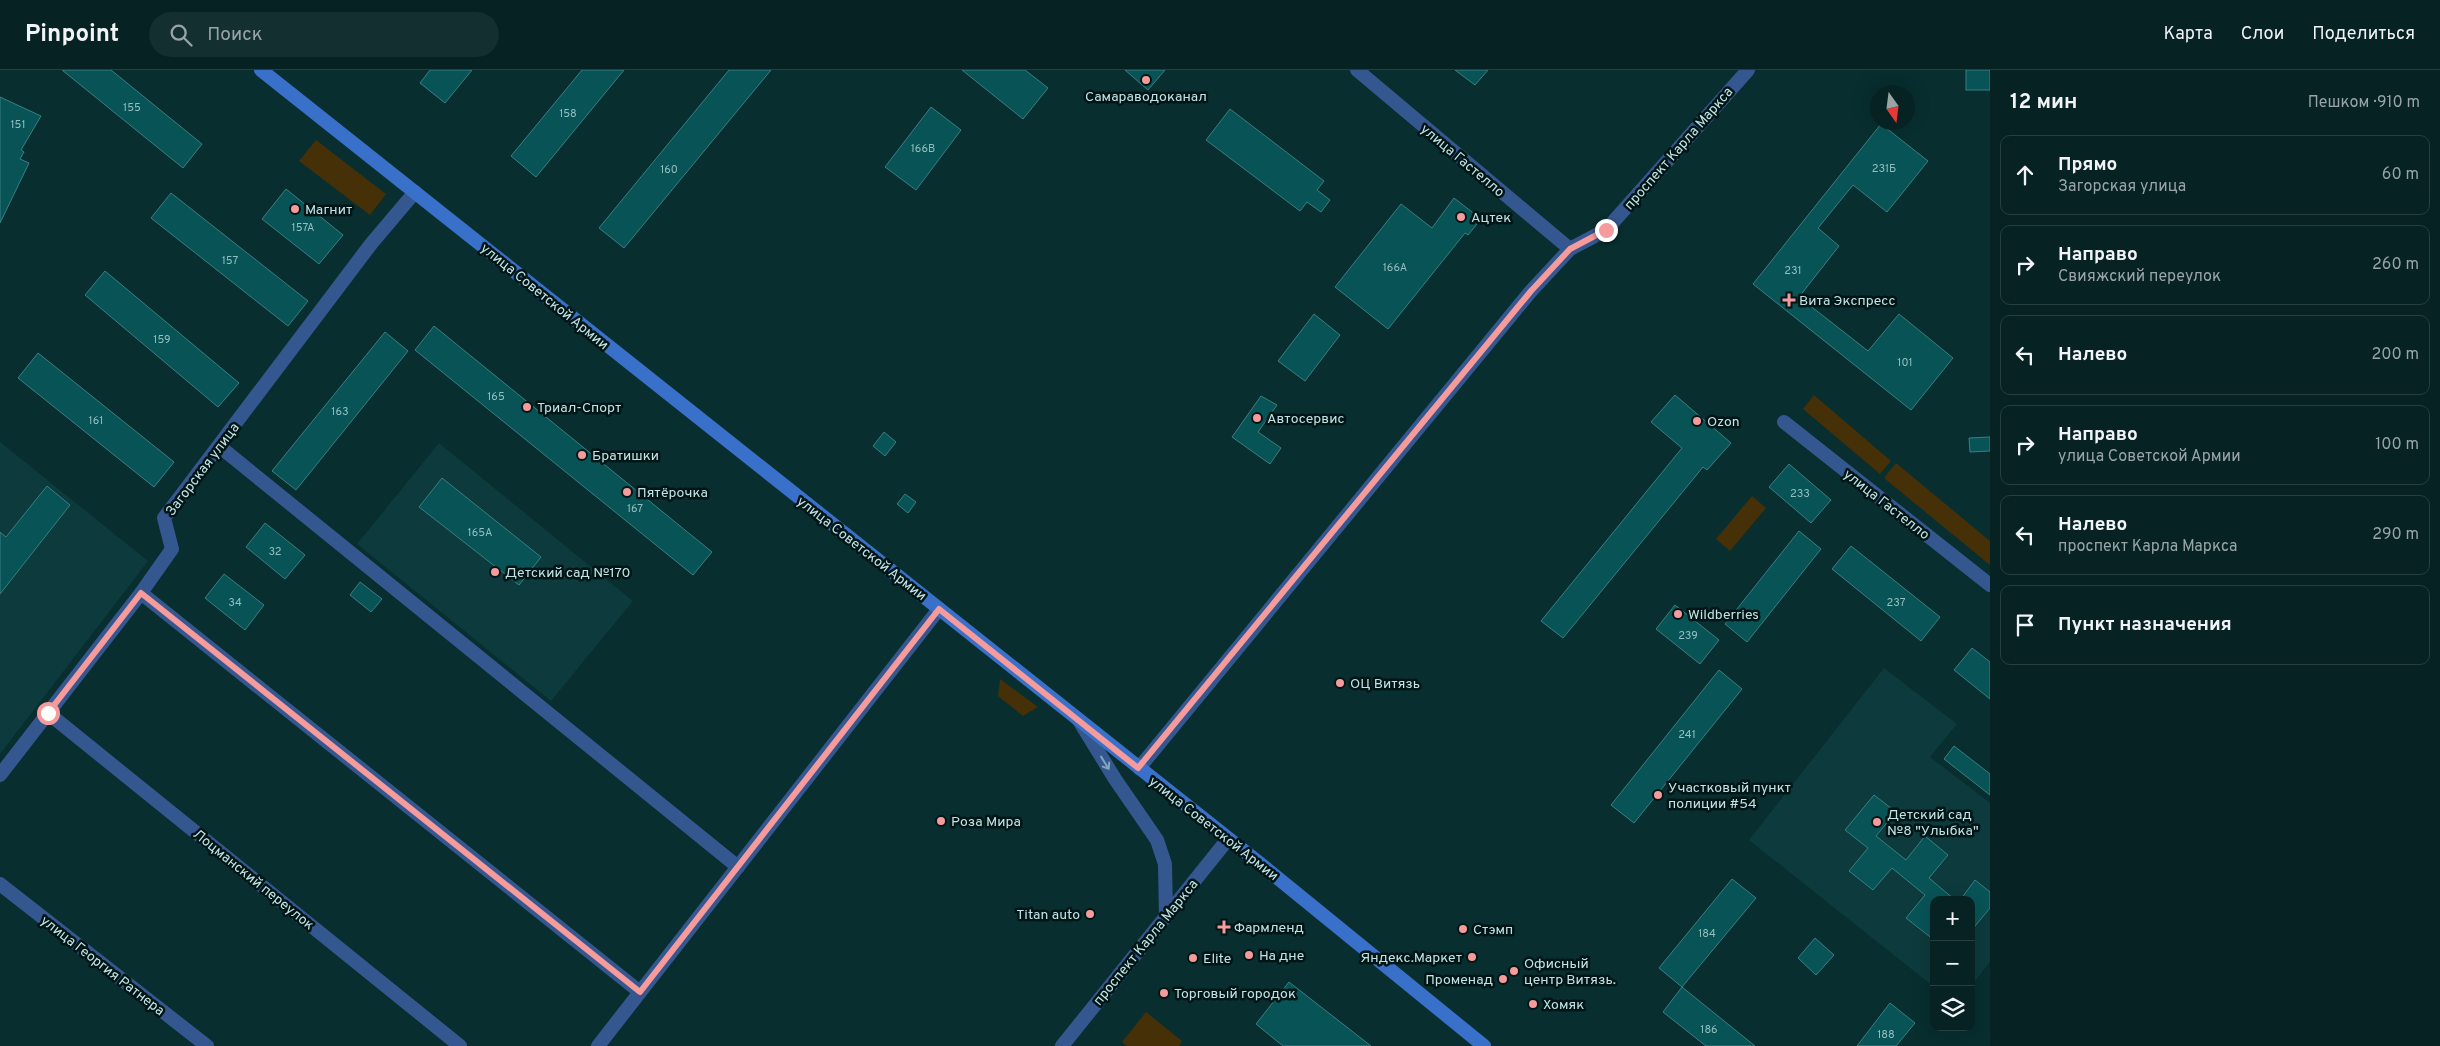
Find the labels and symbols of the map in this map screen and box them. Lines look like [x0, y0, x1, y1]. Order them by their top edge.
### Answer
marker: Самараводоканал [1140, 74, 1152, 86]
street label: проспект Карла Маркса [1621, 84, 1737, 214]
north arrow [1870, 85, 1915, 130]
place label: Самараводоканал [1085, 89, 1207, 106]
house number: 155 [123, 101, 141, 115]
house number: 158 [559, 107, 577, 121]
house number: 151 [10, 118, 26, 132]
street label: улица Гастелло [1417, 121, 1508, 201]
house number: 166В [911, 142, 935, 156]
house number: 231Б [1872, 162, 1896, 176]
house number: 160 [660, 163, 678, 177]
place label: Магнит [305, 202, 352, 219]
marker: Магнит [289, 203, 301, 215]
place label: Ацтек [1471, 210, 1511, 227]
marker: Ацтек [1455, 211, 1467, 223]
route end [1595, 219, 1618, 242]
house number: 157А [292, 221, 314, 235]
street label: улица Советской Армии [477, 240, 611, 354]
house number: 157 [222, 254, 239, 268]
house number: 166А [1383, 261, 1407, 275]
house number: 231 [1784, 264, 1802, 278]
place label: Вита Экспресс [1799, 293, 1895, 310]
marker: Вита Экспресс [1783, 294, 1795, 306]
house number: 159 [153, 333, 171, 347]
house number: 101 [1897, 356, 1913, 370]
house number: 165 [487, 390, 505, 404]
place label: Триал-Спорт [537, 400, 621, 417]
marker: Триал-Спорт [521, 401, 533, 413]
house number: 163 [331, 405, 349, 419]
place label: Автосервис [1267, 411, 1344, 428]
marker: Автосервис [1251, 412, 1263, 424]
house number: 161 [89, 414, 103, 428]
place label: Ozon [1707, 414, 1740, 431]
marker: Ozon [1691, 415, 1703, 427]
street label: Загорская улица [163, 420, 244, 520]
place label: Братишки [592, 448, 659, 465]
marker: Братишки [576, 449, 588, 461]
street label: улица Гастелло [1840, 466, 1933, 544]
place label: Пятёрочка [637, 485, 708, 502]
marker: Пятёрочка [621, 486, 633, 498]
house number: 233 [1790, 487, 1810, 501]
street label: улица Советской Армии [793, 493, 929, 605]
house number: 167 [627, 502, 643, 516]
house number: 165А [468, 526, 492, 540]
house number: 32 [268, 545, 282, 559]
place label: Детский сад №170 [505, 565, 630, 582]
marker: Детский сад №170 [489, 566, 501, 578]
house number: 34 [228, 596, 242, 610]
house number: 237 [1887, 596, 1906, 610]
place label: Wildberries [1688, 607, 1759, 624]
marker: Wildberries [1672, 608, 1684, 620]
house number: 239 [1678, 629, 1698, 643]
place label: ОЦ Витязь [1350, 676, 1420, 693]
marker: ОЦ Витязь [1334, 677, 1346, 689]
route start [37, 702, 60, 725]
house number: 241 [1678, 728, 1696, 742]
one-way arrow [1101, 755, 1111, 769]
street label: улица Советской Армии [1145, 773, 1281, 885]
place label: Участковый пункт полиции #54 [1668, 780, 1791, 813]
marker: Участковый пункт полиции #54 [1652, 789, 1664, 801]
place label: Детский сад №8 "Улыбка" [1887, 807, 1979, 840]
place label: Роза Мира [951, 814, 1021, 831]
marker: Роза Мира [935, 815, 947, 827]
marker: Детский сад №8 "Улыбка" [1871, 816, 1883, 828]
street label: Лоцманский переулок [189, 826, 317, 934]
street label: проспект Карла Маркса [1090, 877, 1202, 1009]
place label: Titan auto [1016, 907, 1080, 924]
marker: Titan auto [1084, 908, 1096, 920]
street label: улица Георгия Ратнера [37, 912, 168, 1020]
place label: Фармленд [1234, 920, 1304, 937]
marker: Фармленд [1218, 921, 1230, 933]
place label: Стэмп [1473, 922, 1513, 939]
marker: Стэмп [1457, 923, 1469, 935]
house number: 184 [1698, 927, 1716, 941]
place label: На дне [1259, 948, 1304, 965]
marker: На дне [1243, 949, 1255, 961]
place label: Яндекс.Маркет [1360, 950, 1462, 967]
place label: Elite [1203, 951, 1231, 968]
marker: Яндекс.Маркет [1466, 951, 1478, 963]
marker: Elite [1187, 952, 1199, 964]
place label: Офисный центр Витязь. [1524, 956, 1616, 989]
marker: Офисный центр Витязь. [1508, 965, 1520, 977]
place label: Променад [1425, 972, 1493, 989]
marker: Променад [1497, 973, 1509, 985]
place label: Торговый городок [1174, 986, 1296, 1003]
marker: Торговый городок [1158, 987, 1170, 999]
place label: Хомяк [1543, 997, 1584, 1014]
marker: Хомяк [1527, 998, 1539, 1010]
house number: 186 [1700, 1023, 1718, 1037]
house number: 188 [1877, 1028, 1895, 1042]

